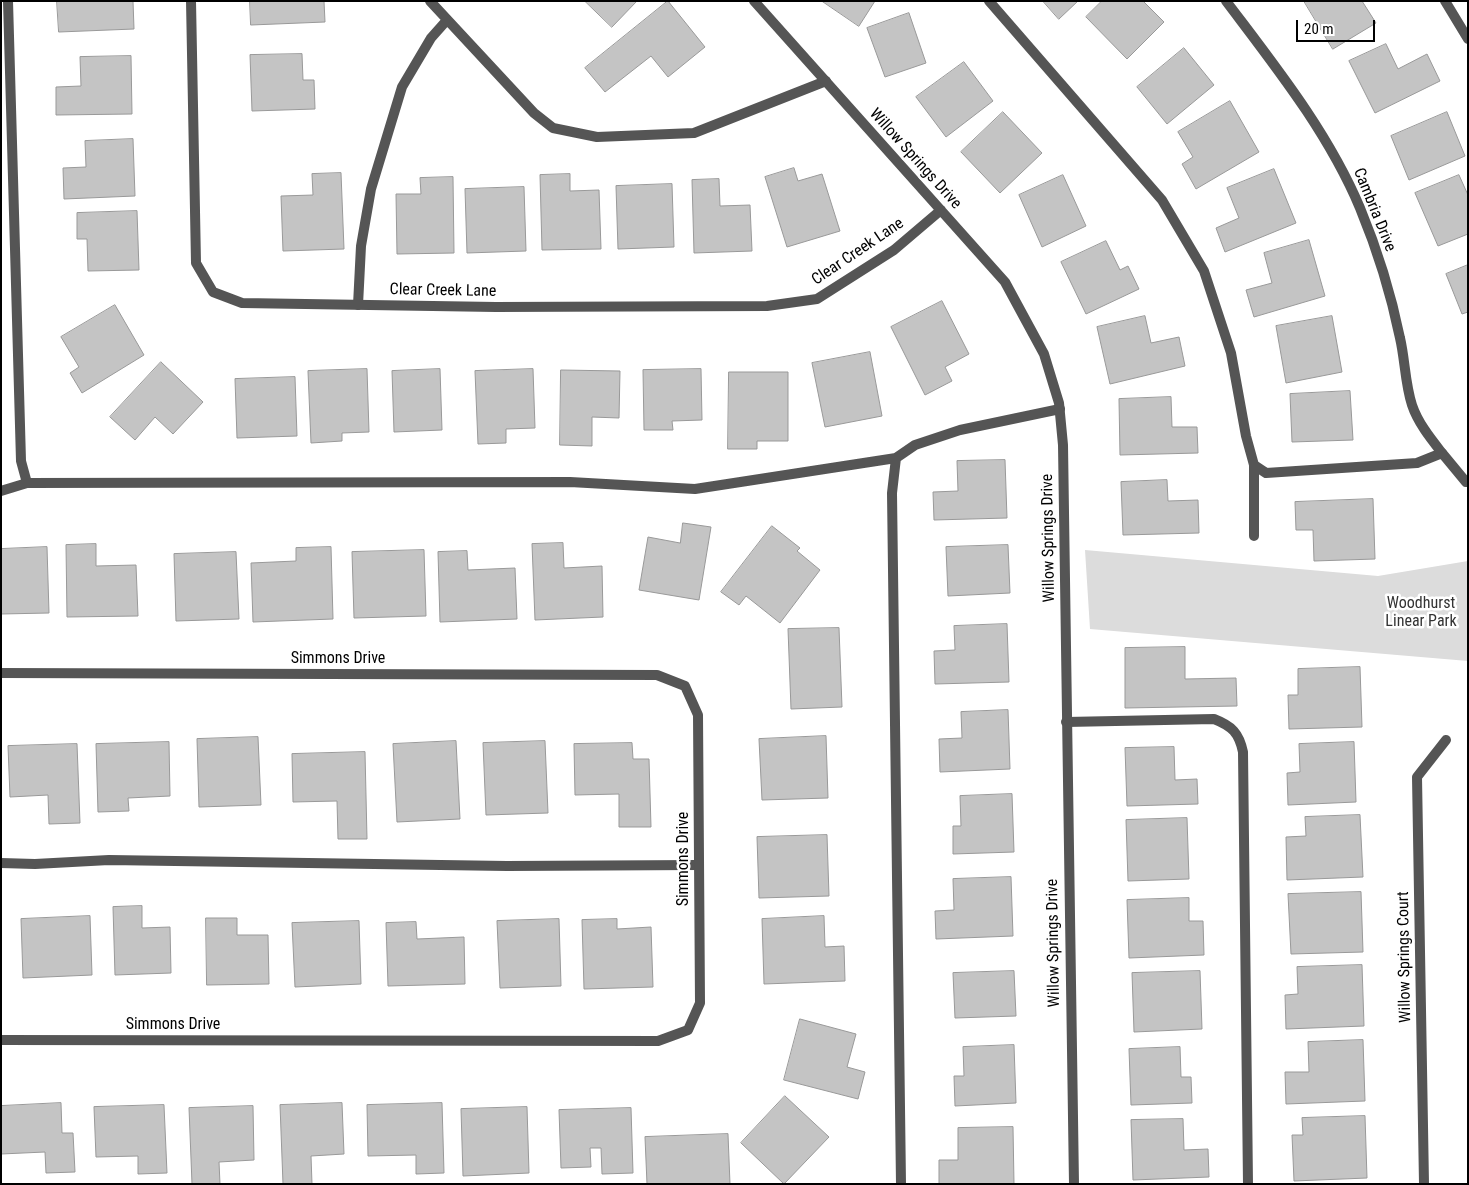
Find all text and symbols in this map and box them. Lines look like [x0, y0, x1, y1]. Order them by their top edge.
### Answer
scale bar [1299, 10, 1378, 42]
text: 20 m [1304, 20, 1334, 38]
street label: Willow Springs Drive [865, 105, 965, 213]
street label: Cambria Drive [1349, 165, 1399, 255]
street label: Clear Creek Lane [808, 214, 908, 290]
street label: Clear Creek Lane [390, 280, 496, 302]
street label: Willow Springs Drive [1038, 474, 1060, 602]
park label: Woodhurst Linear Park [1385, 594, 1457, 632]
street label: Simmons Drive [291, 649, 385, 669]
street label: Simmons Drive [674, 812, 694, 906]
street label: Willow Springs Drive [1043, 879, 1065, 1007]
street label: Willow Springs Court [1394, 891, 1416, 1023]
street label: Simmons Drive [126, 1015, 220, 1035]

